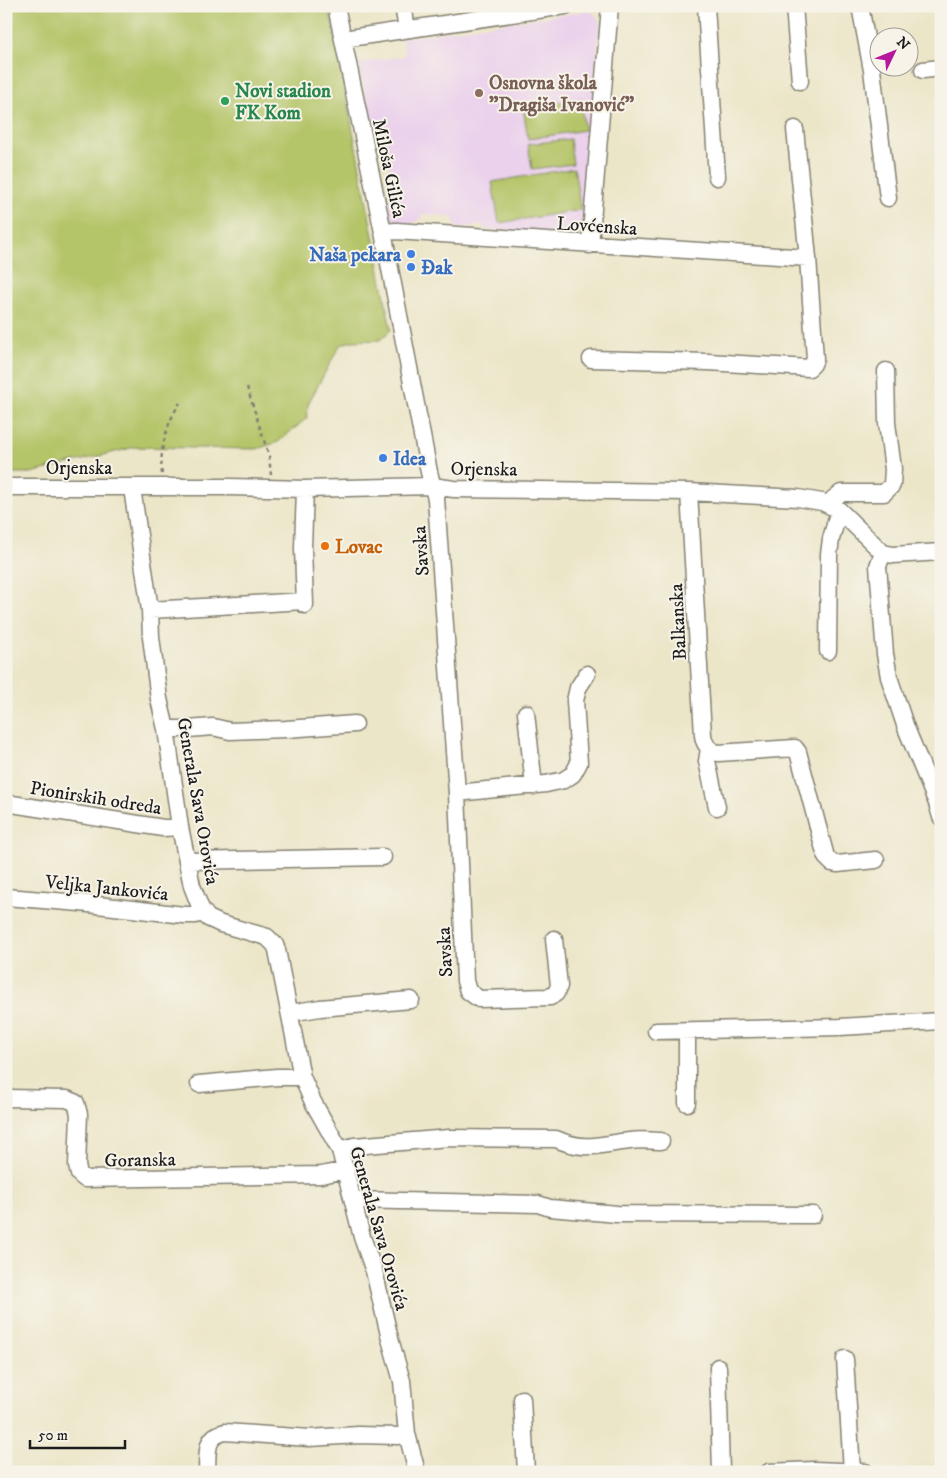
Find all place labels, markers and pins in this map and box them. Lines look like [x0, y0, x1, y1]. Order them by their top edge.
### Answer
place label: Osnovna škola "Dragiša Ivanović" [489, 72, 635, 117]
place label: Novi stadion FK Kom [235, 80, 332, 125]
marker: Osnovna škola "Dragiša Ivanović" [473, 87, 485, 99]
marker: Novi stadion FK Kom [219, 95, 231, 107]
place label: Naša pekara [309, 244, 402, 267]
marker: Naša pekara [405, 248, 417, 260]
place label: Đak [421, 257, 453, 280]
marker: Đak [405, 261, 417, 273]
place label: Idea [393, 448, 427, 471]
marker: Idea [377, 452, 389, 464]
place label: Lovac [335, 536, 383, 559]
marker: Lovac [319, 540, 331, 552]

